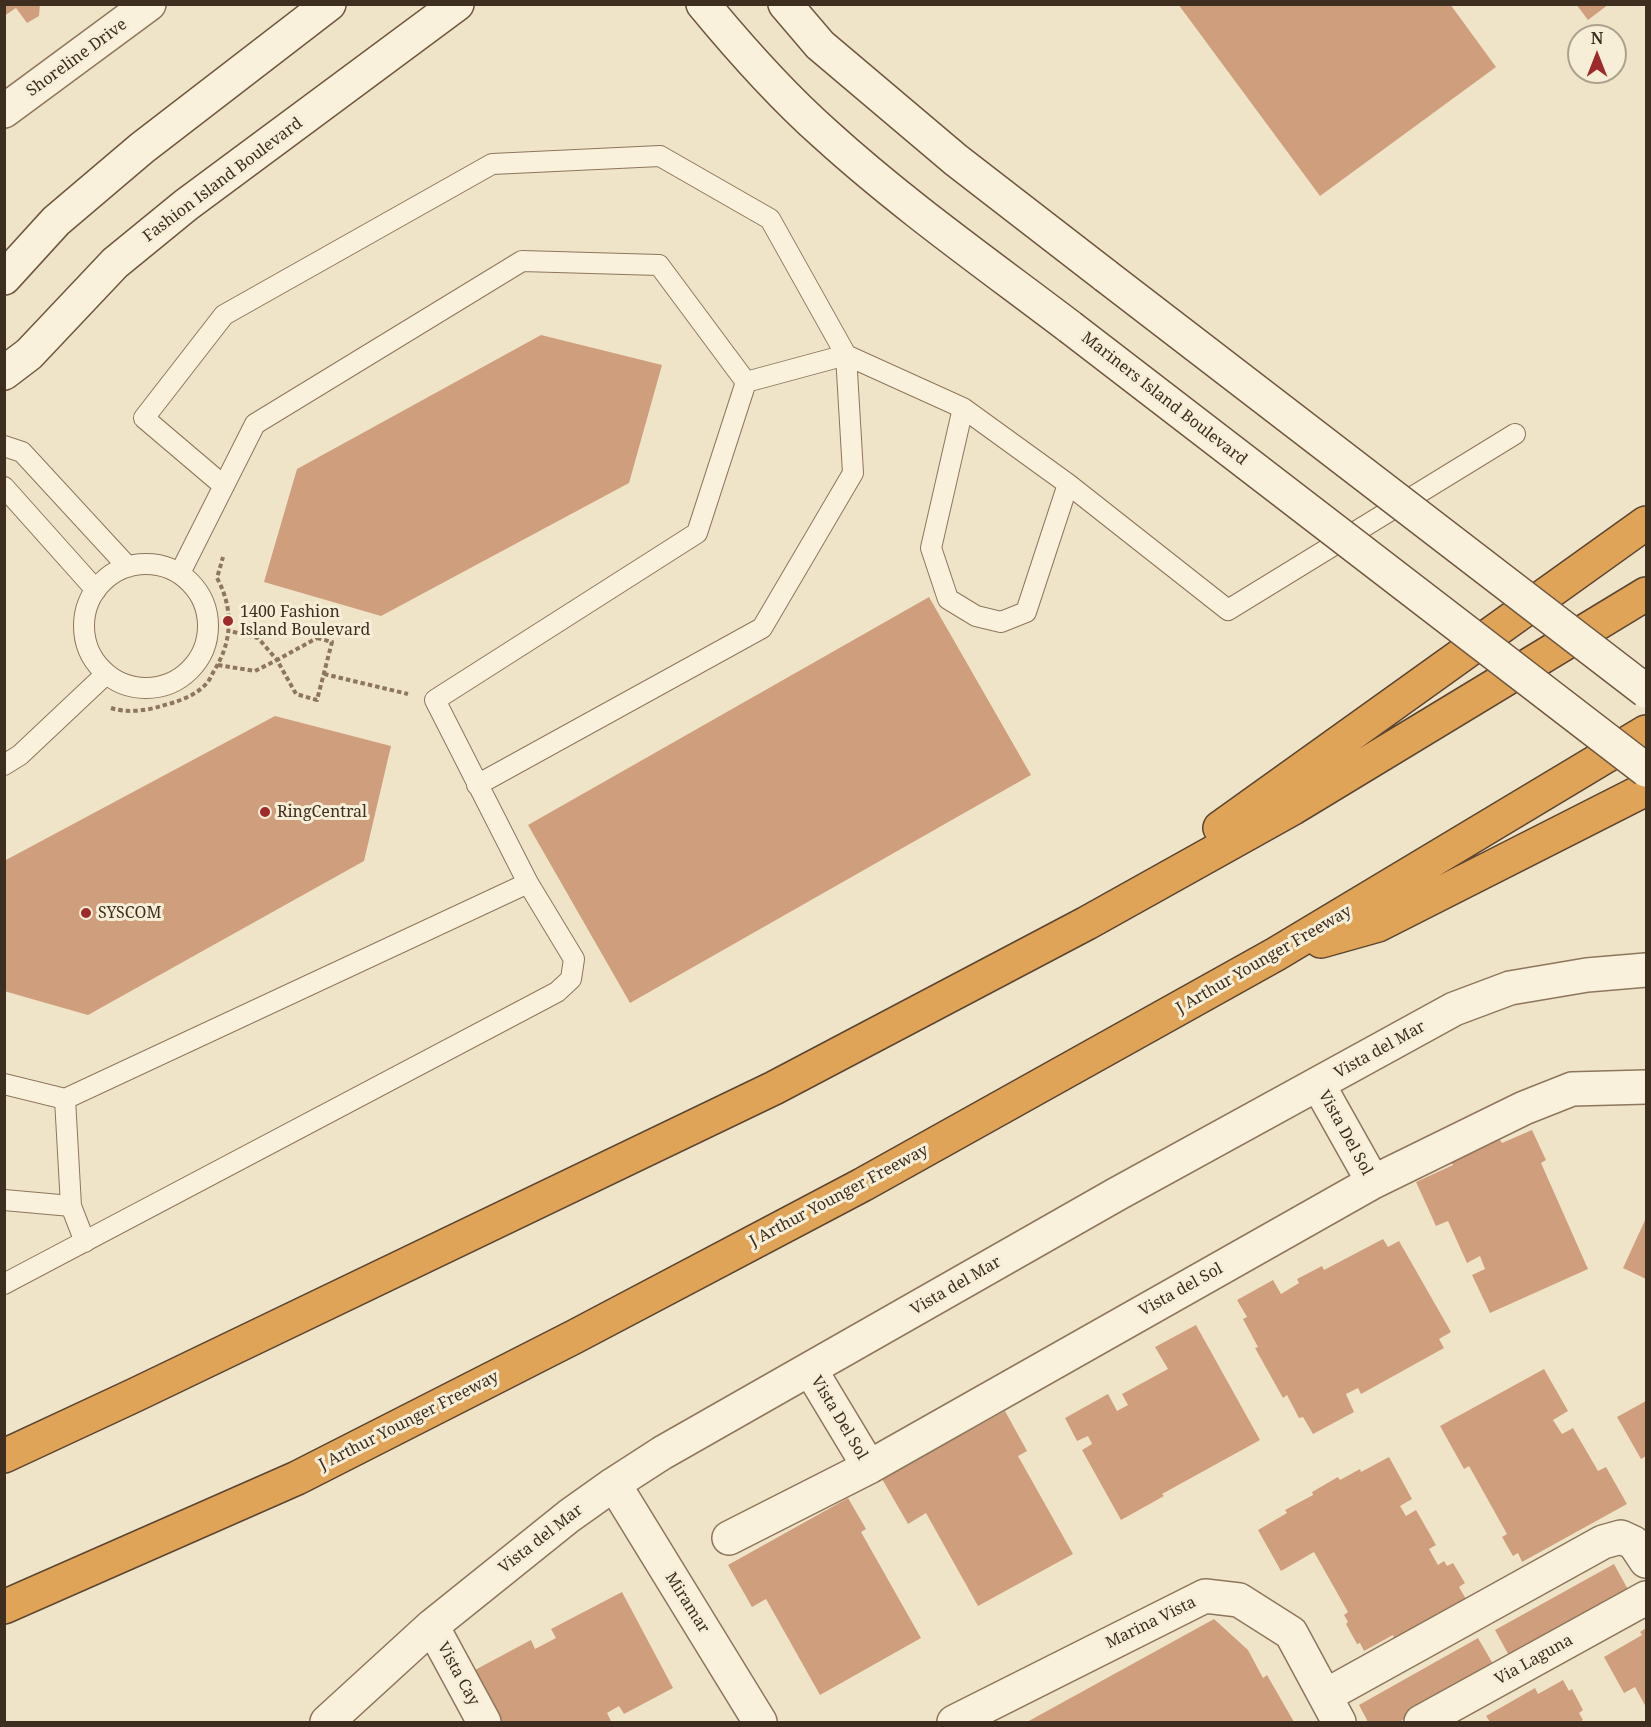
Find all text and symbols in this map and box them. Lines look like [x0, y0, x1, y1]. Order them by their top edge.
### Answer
street label: Shoreline Drive [23, 15, 131, 101]
north arrow [1567, 24, 1627, 84]
text: N [1591, 27, 1603, 49]
street label: Fashion Island Boulevard [140, 114, 306, 246]
street label: Mariners Island Boulevard [1077, 328, 1251, 470]
place label: 1400 Fashion Island Boulevard [240, 602, 370, 640]
marker: 1400 Fashion Island Boulevard [221, 614, 235, 628]
place label: RingCentral [277, 802, 367, 822]
marker: RingCentral [258, 805, 272, 819]
street label: J Arthur Younger Freeway [1173, 902, 1355, 1018]
place label: SYSCOM [98, 903, 161, 923]
marker: SYSCOM [79, 906, 93, 920]
street label: Vista del Mar [1331, 1017, 1429, 1083]
street label: Vista Del Sol [1314, 1087, 1376, 1179]
street label: J Arthur Younger Freeway [746, 1141, 932, 1251]
street label: Vista del Mar [907, 1252, 1005, 1320]
street label: Vista del Sol [1136, 1259, 1226, 1321]
street label: J Arthur Younger Freeway [316, 1367, 502, 1475]
street label: Vista Del Sol [807, 1373, 871, 1463]
street label: Vista del Mar [495, 1500, 587, 1578]
street label: Miramar [661, 1569, 713, 1637]
street label: Marina Vista [1103, 1593, 1199, 1653]
street label: Via Laguna [1492, 1631, 1576, 1689]
street label: Vista Cay [433, 1639, 483, 1709]

